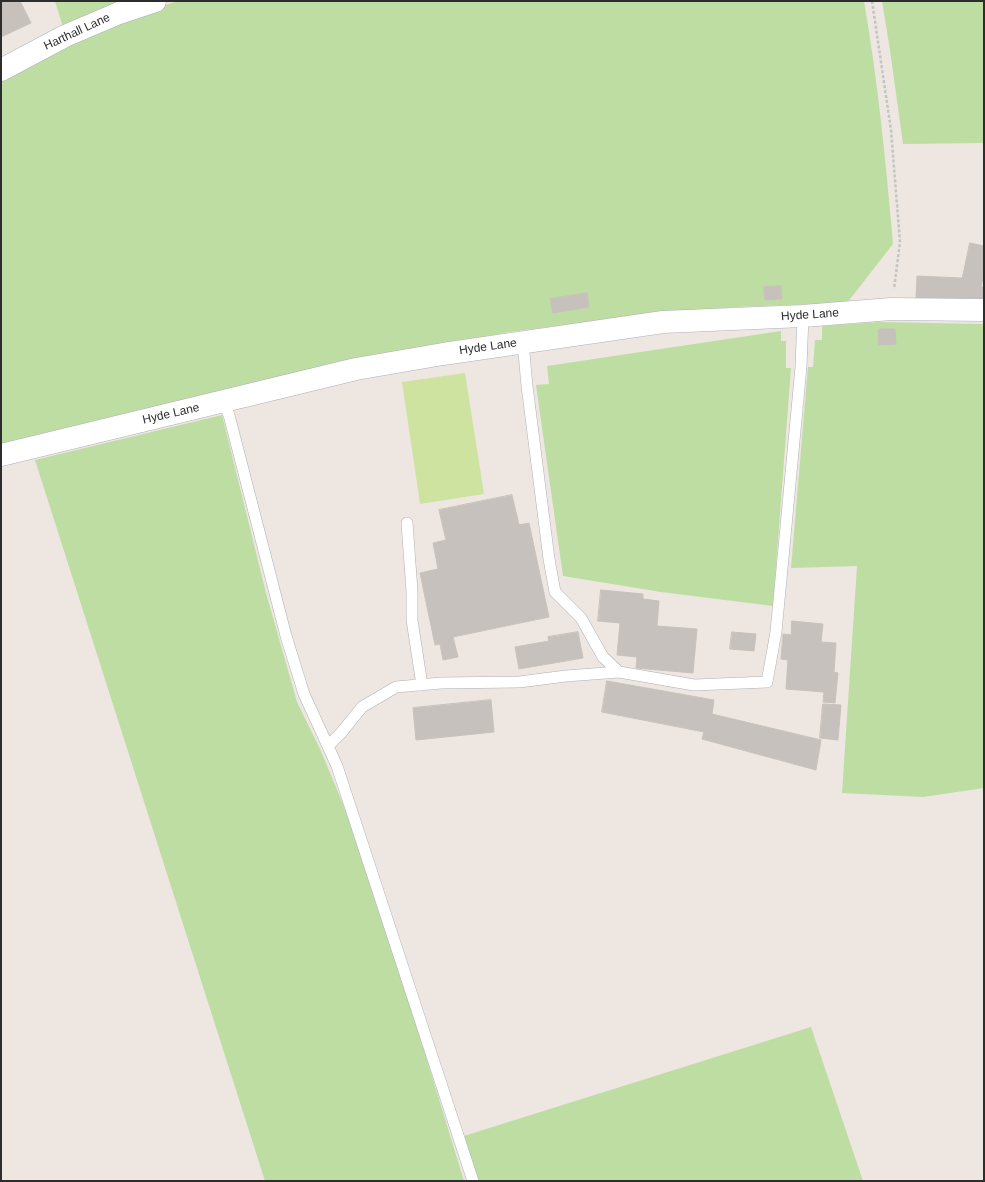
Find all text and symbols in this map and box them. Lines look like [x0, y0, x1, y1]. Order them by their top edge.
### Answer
street label: Harthall Lane [42, 10, 112, 54]
street label: Hyde Lane [781, 306, 839, 324]
street label: Hyde Lane [458, 336, 518, 358]
street label: Hyde Lane [141, 400, 201, 428]

